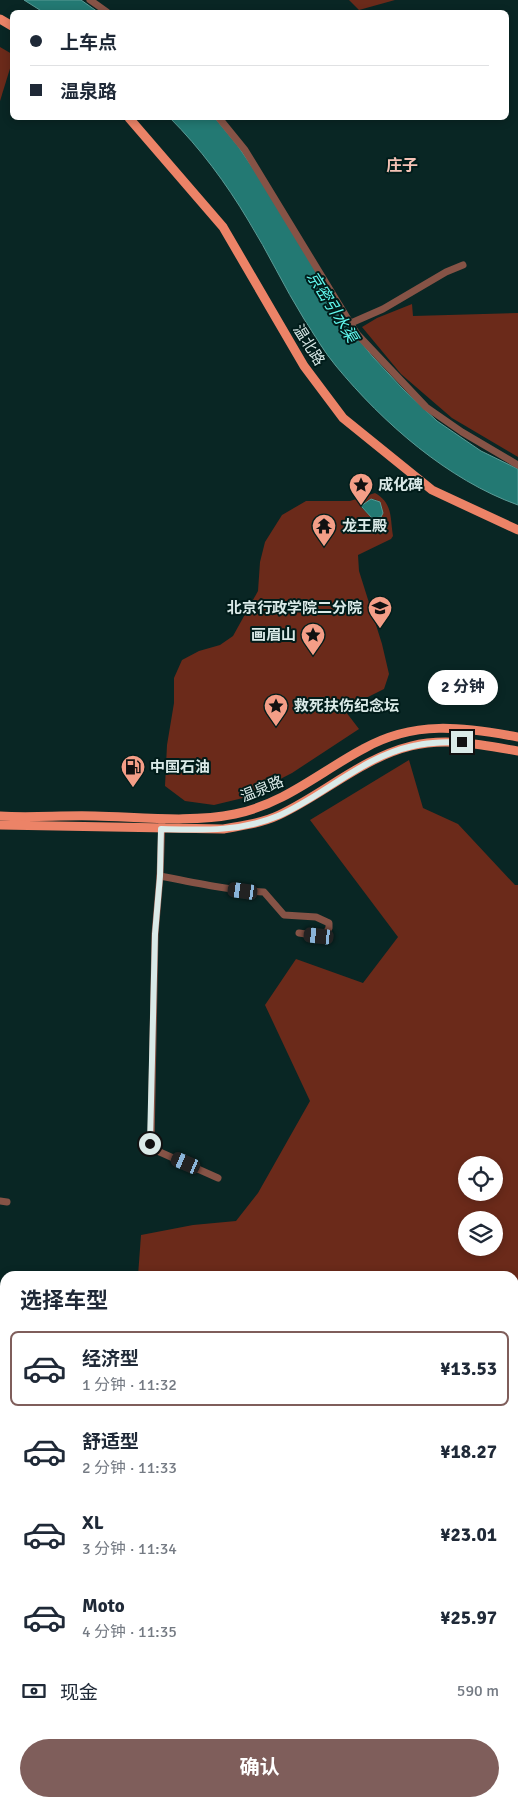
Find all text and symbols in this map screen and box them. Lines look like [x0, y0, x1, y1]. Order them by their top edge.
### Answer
text: 上车点 [60, 31, 117, 55]
text: 温泉路 [60, 80, 117, 104]
district label: 庄子 [386, 156, 418, 176]
water label: 京密引水渠 [302, 268, 363, 348]
street label: 温北路 [289, 321, 329, 369]
place icon: 成化碑 [348, 472, 374, 506]
place label: 成化碑 [378, 476, 423, 494]
temple icon: 龙王殿 [311, 513, 337, 547]
place label: 龙王殿 [342, 517, 387, 535]
school or university icon: 北京行政学院二分院 [367, 595, 393, 629]
place label: 北京行政学院二分院 [227, 599, 362, 617]
place icon: 画眉山 [300, 622, 326, 656]
place label: 画眉山 [251, 626, 296, 644]
callout: 2 分钟 [427, 670, 497, 704]
text: 2 分钟 [441, 677, 485, 697]
place icon: 救死扶伤纪念坛 [263, 693, 289, 727]
place label: 救死扶伤纪念坛 [294, 697, 399, 715]
route end [451, 731, 473, 753]
fuel station icon: 中国石油 [120, 754, 146, 788]
place label: 中国石油 [150, 758, 210, 776]
street label: 温泉路 [238, 772, 286, 806]
car [227, 881, 258, 901]
car [303, 927, 334, 945]
route start [139, 1133, 161, 1155]
car [169, 1150, 202, 1176]
map controls [458, 1156, 503, 1256]
button: locate [458, 1156, 503, 1201]
button: layers [458, 1211, 503, 1256]
text: 选择车型 [20, 1287, 108, 1314]
icon: car [22, 1346, 67, 1391]
text: 经济型 [82, 1347, 139, 1371]
text: ¥13.53 [440, 1357, 497, 1381]
text: 1 分钟 · 11:32 [82, 1375, 177, 1395]
icon: car [22, 1429, 67, 1474]
text: 舒适型 [82, 1430, 139, 1454]
text: ¥18.27 [440, 1440, 497, 1464]
text: 2 分钟 · 11:33 [82, 1458, 177, 1478]
text: XL [82, 1511, 104, 1535]
icon: car [22, 1512, 67, 1557]
text: ¥23.01 [440, 1523, 497, 1547]
text: 3 分钟 · 11:34 [82, 1539, 177, 1559]
text: Moto [82, 1594, 125, 1618]
icon: car [22, 1595, 67, 1640]
text: ¥25.97 [440, 1606, 497, 1630]
text: 4 分钟 · 11:35 [82, 1622, 177, 1642]
icon: cash [20, 1677, 48, 1705]
text: 现金 [60, 1681, 98, 1705]
text: 590 m [457, 1681, 499, 1701]
button: 确认 [20, 1739, 499, 1797]

